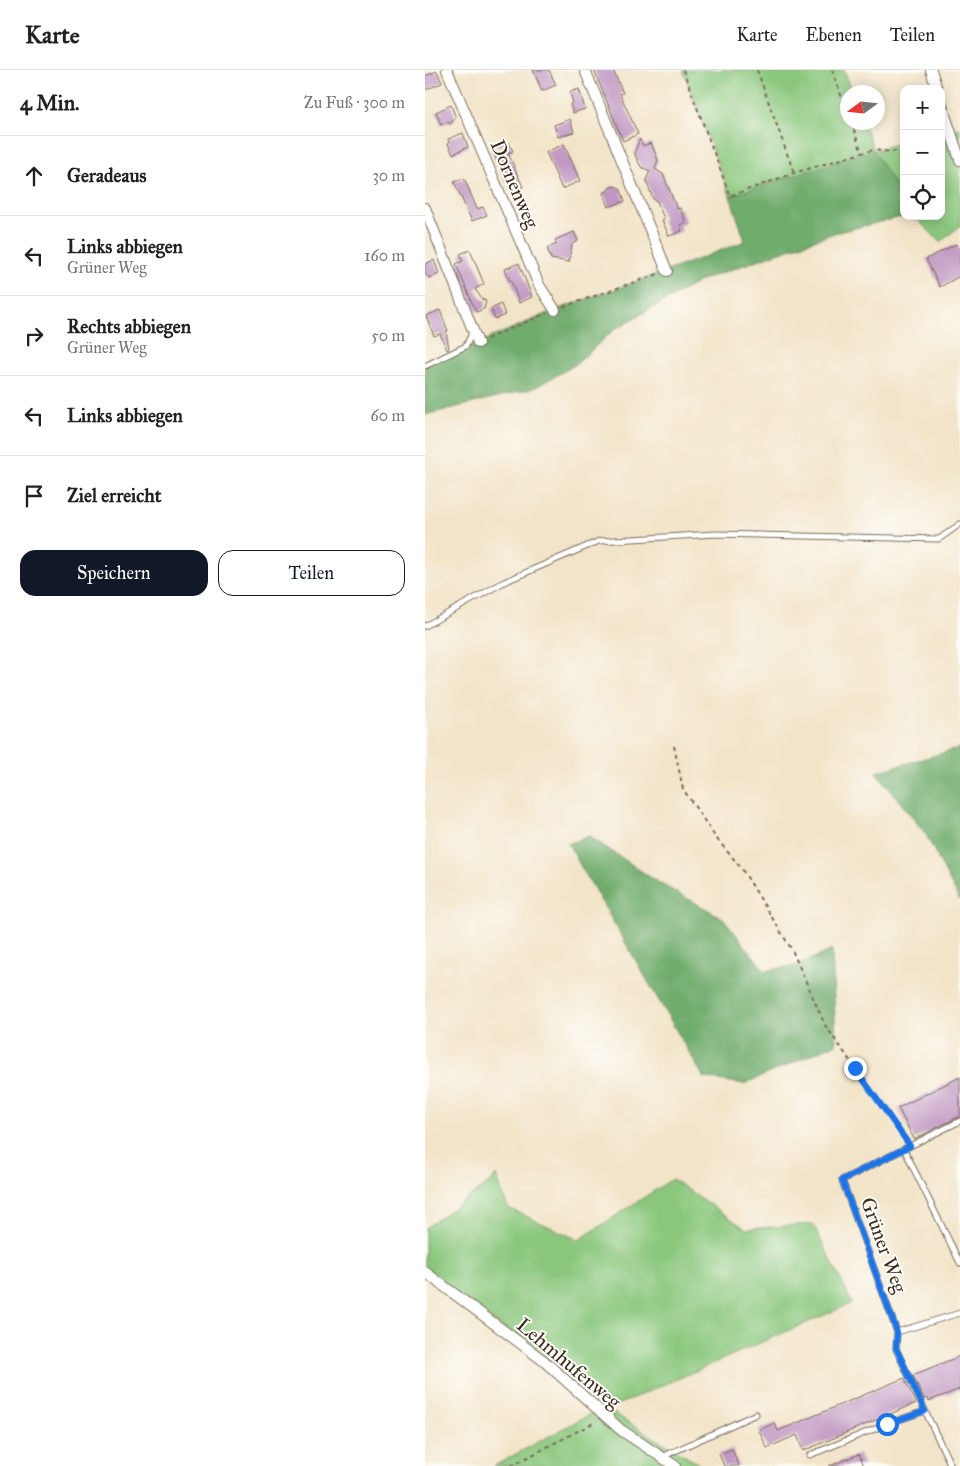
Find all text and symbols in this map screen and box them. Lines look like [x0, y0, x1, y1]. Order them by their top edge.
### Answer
text: Karte [25, 20, 80, 50]
text: Karte [737, 24, 778, 46]
text: Ebenen [806, 24, 862, 46]
text: Teilen [890, 24, 935, 46]
north arrow [840, 85, 885, 130]
map controls [900, 85, 945, 220]
button: + [900, 85, 945, 130]
text: 4 Min. [20, 90, 79, 116]
text: Zu Fuß · 300 m [304, 93, 405, 112]
button: − [900, 130, 945, 175]
street label: Dornenweg [485, 136, 545, 233]
icon: ahead [20, 162, 48, 190]
text: Geradeaus [67, 164, 146, 187]
text: 30 m [372, 166, 405, 185]
button: locate [900, 175, 945, 220]
text: Links abbiegen [67, 235, 183, 258]
icon: left [20, 242, 48, 270]
text: 160 m [364, 246, 405, 265]
text: Grüner Weg [67, 258, 147, 277]
text: Rechts abbiegen [67, 315, 191, 338]
icon: right [20, 322, 48, 350]
text: 50 m [371, 326, 405, 345]
text: Grüner Weg [67, 338, 147, 357]
icon: left [20, 402, 48, 430]
text: Links abbiegen [67, 404, 183, 427]
text: 60 m [371, 406, 405, 425]
icon: arrive [20, 482, 48, 510]
text: Ziel erreicht [67, 484, 161, 507]
button: Speichern [20, 550, 208, 596]
button: Teilen [218, 550, 405, 596]
route end [844, 1057, 867, 1080]
street label: Grüner Weg [855, 1194, 913, 1297]
street label: Lehmhufenweg [511, 1312, 627, 1415]
route start [876, 1413, 899, 1436]

